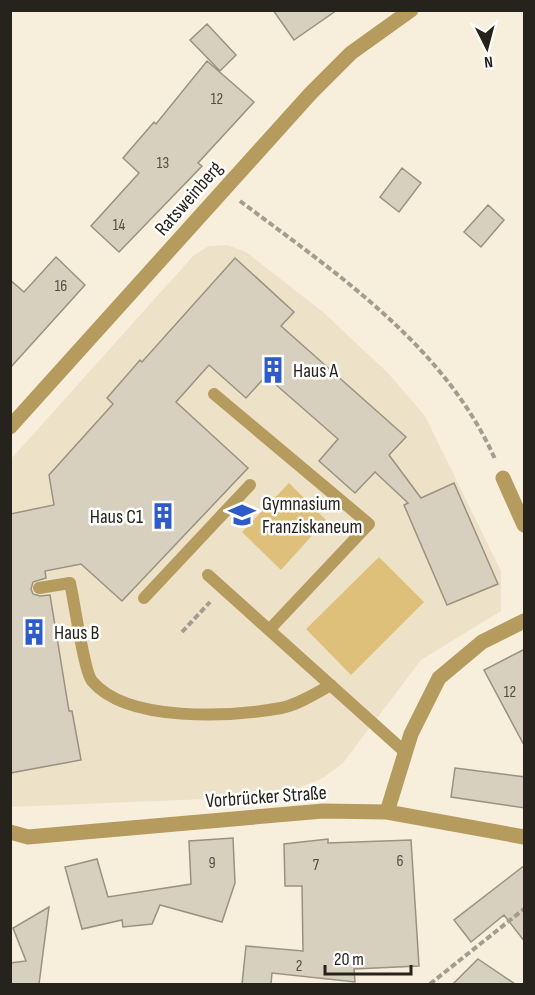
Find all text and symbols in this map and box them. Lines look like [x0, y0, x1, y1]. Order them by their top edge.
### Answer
north arrow [457, 18, 517, 78]
text: N [483, 52, 494, 71]
house number: 12 [211, 90, 223, 109]
house number: 13 [157, 154, 169, 173]
street label: Ratsweinberg [150, 157, 228, 241]
house number: 14 [113, 216, 125, 235]
house number: 16 [55, 277, 67, 296]
building icon: Haus A [258, 355, 288, 385]
place label: Haus A [293, 359, 339, 383]
place label: Gymnasium Franziskaneum [262, 492, 362, 539]
school or university icon: Gymnasium Franziskaneum [227, 500, 257, 530]
building icon: Haus C1 [148, 501, 178, 531]
place label: Haus C1 [90, 505, 143, 529]
building icon: Haus B [19, 617, 49, 647]
place label: Haus B [54, 621, 100, 645]
house number: 12 [504, 683, 516, 702]
street label: Vorbrücker Straße [205, 781, 327, 813]
house number: 6 [396, 852, 404, 871]
house number: 9 [208, 854, 216, 873]
house number: 7 [313, 856, 320, 875]
scale bar [325, 938, 410, 976]
text: 20 m [334, 949, 364, 970]
house number: 2 [296, 957, 302, 976]

